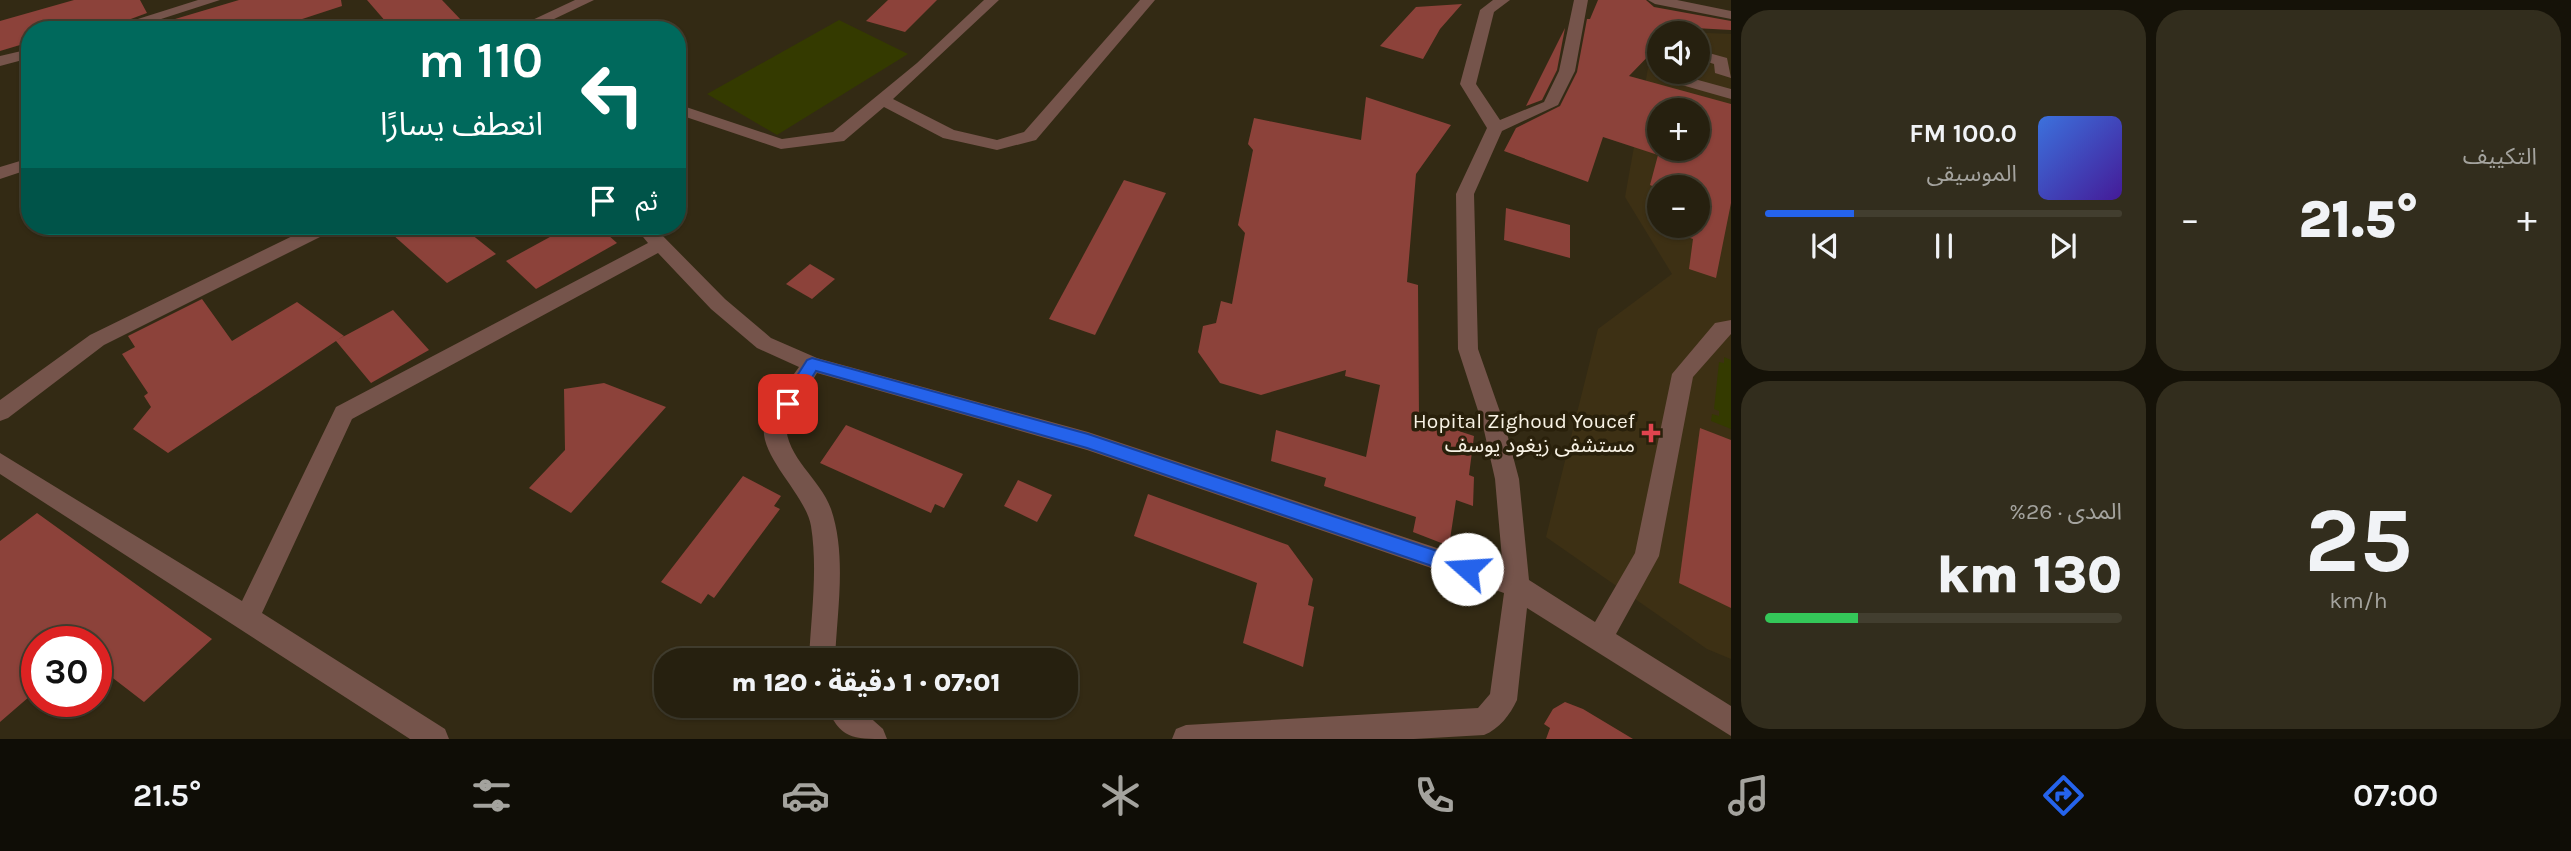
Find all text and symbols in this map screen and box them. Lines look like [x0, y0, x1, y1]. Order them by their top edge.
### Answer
map controls [1647, 21, 1710, 238]
button: sound [1647, 21, 1710, 84]
text: 110 m [418, 32, 543, 89]
icon: left [567, 49, 658, 140]
button: + [1647, 98, 1710, 161]
text: انعطف يسارًا [380, 106, 543, 143]
text: 100.0 FM [1909, 118, 2017, 149]
text: التكييف [2463, 143, 2537, 170]
text: الموسيقى [1926, 160, 2017, 187]
button: − [1647, 175, 1710, 238]
icon: arrive [584, 182, 622, 220]
text: ثم [636, 186, 658, 217]
text: 21.5° [2298, 189, 2419, 250]
text: − [2180, 197, 2200, 242]
text: + [2517, 197, 2537, 242]
icon: previous [1806, 227, 1844, 265]
icon: pause [1925, 227, 1963, 265]
icon: next [2044, 227, 2082, 265]
pin [758, 374, 818, 434]
icon: arrive [769, 385, 807, 423]
place label: Hopital Zighoud Youcef مستشفى زيغود يوسف [1413, 409, 1636, 457]
marker: Hopital Zighoud Youcef مستشفى زيغود يوسف [1641, 423, 1661, 443]
text: 25 [2304, 488, 2413, 594]
text: المدى · 26% [2009, 498, 2122, 525]
position arrow [1430, 532, 1504, 606]
text: 130 km [1937, 544, 2122, 605]
text: km/h [2329, 587, 2388, 614]
speed limit sign: 30 [21, 626, 112, 717]
text: 07:01 · 1 دقيقة · 120 m [732, 667, 1000, 698]
icon: filters [467, 771, 516, 820]
icon: car [781, 771, 830, 820]
icon: climate [1096, 771, 1145, 820]
icon: phone [1410, 771, 1459, 820]
icon: music [1724, 771, 1773, 820]
icon: directions [2039, 771, 2088, 820]
text: 21.5° [133, 777, 201, 814]
text: 07:00 [2353, 777, 2438, 814]

